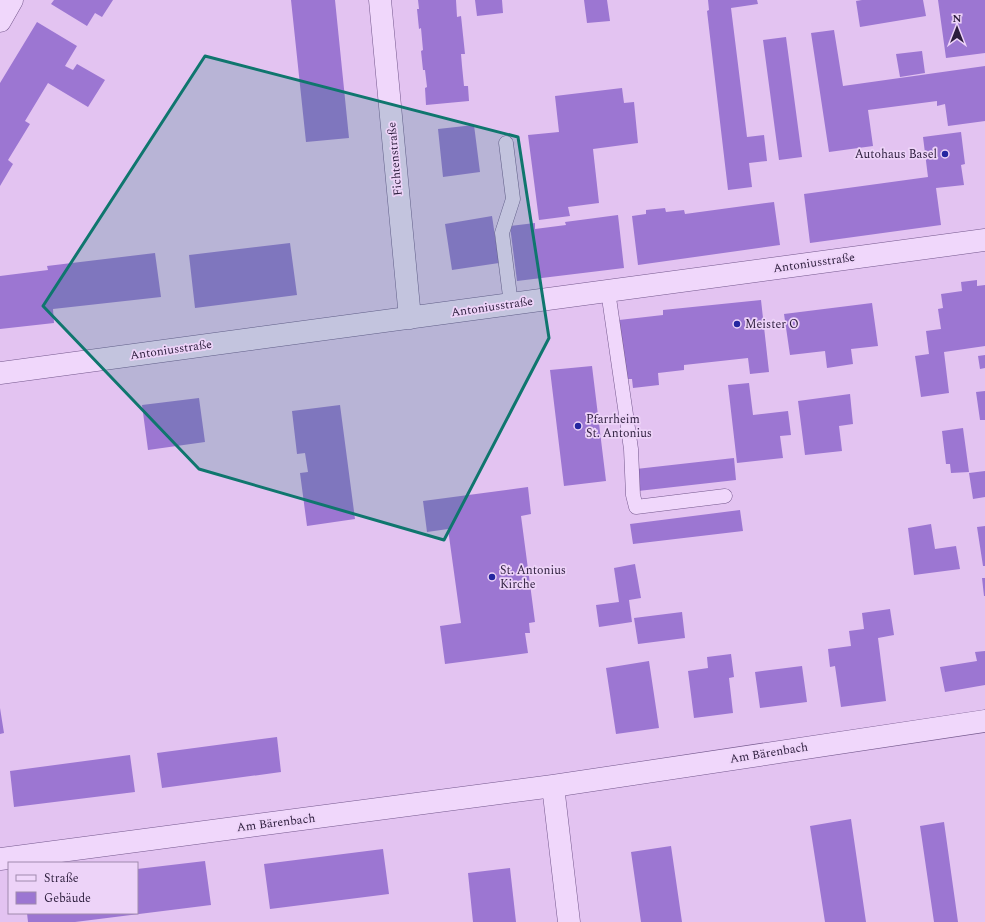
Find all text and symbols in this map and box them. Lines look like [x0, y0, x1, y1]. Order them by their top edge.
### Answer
north arrow [937, 8, 977, 48]
text: N [953, 10, 962, 27]
street label: Fichtenstraße [382, 121, 408, 197]
place label: Autohaus Basel [855, 145, 937, 164]
marker: Autohaus Basel [940, 149, 950, 159]
street label: Antoniusstraße [772, 248, 856, 278]
street label: Antoniusstraße [450, 292, 534, 322]
place label: Meister O [745, 315, 799, 334]
marker: Meister O [732, 319, 742, 329]
street label: Antoniusstraße [129, 335, 213, 365]
place label: Pfarrheim St. Antonius [586, 410, 652, 443]
marker: Pfarrheim St. Antonius [573, 421, 583, 431]
place label: St. Antonius Kirche [500, 561, 566, 594]
marker: St. Antonius Kirche [487, 572, 497, 582]
street label: Am Bärenbach [729, 737, 809, 769]
street label: Am Bärenbach [236, 809, 316, 837]
legend [8, 862, 138, 914]
text: Straße [44, 869, 79, 888]
text: Gebäude [44, 889, 91, 908]

